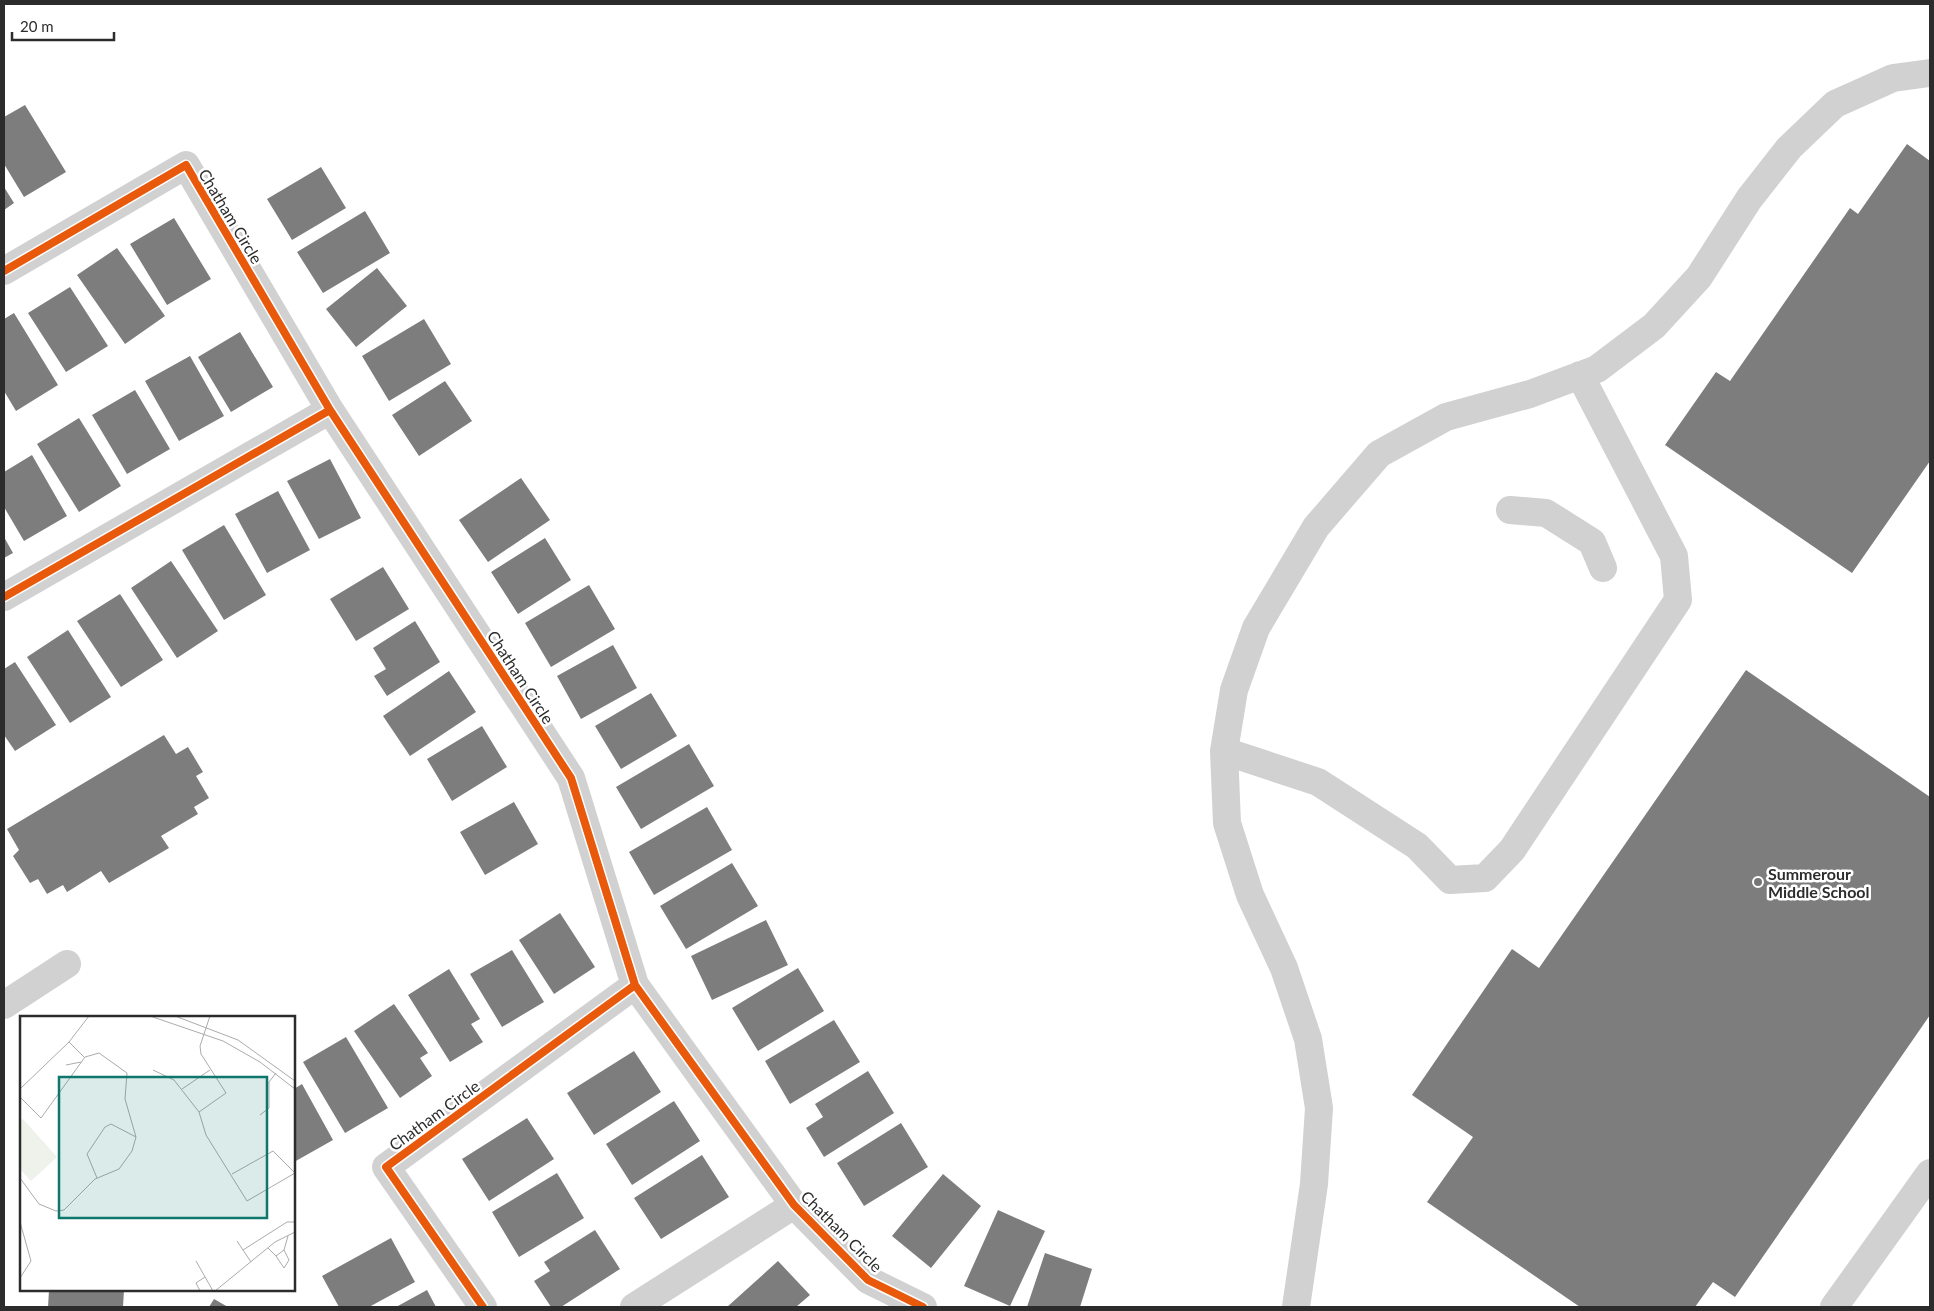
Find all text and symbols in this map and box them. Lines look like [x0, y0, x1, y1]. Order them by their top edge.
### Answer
scale bar [12, 10, 115, 42]
text: 20 m [20, 17, 54, 35]
street label: Chatham Circle [195, 165, 267, 267]
street label: Chatham Circle [484, 627, 558, 727]
place label: Summerour Middle School [1768, 864, 1870, 901]
marker: Summerour Middle School [1752, 876, 1764, 888]
inset map [20, 1016, 295, 1291]
street label: Chatham Circle [385, 1076, 483, 1154]
street label: Chatham Circle [797, 1186, 887, 1276]

